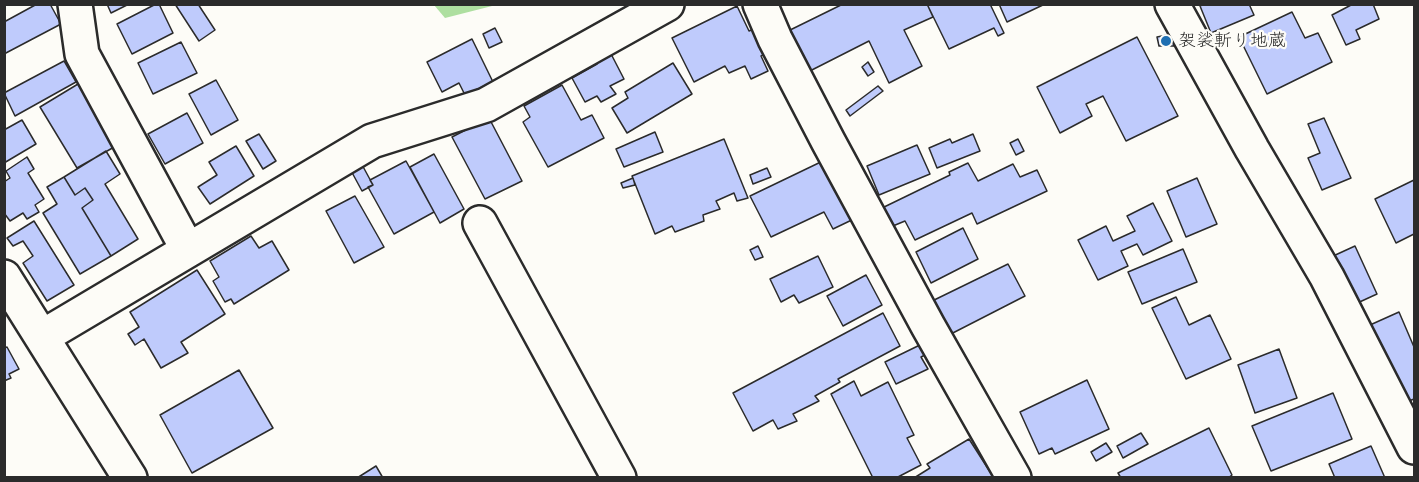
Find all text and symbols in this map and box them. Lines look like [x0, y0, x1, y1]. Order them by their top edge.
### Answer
place label: 袈裟斬り地蔵 [1178, 30, 1286, 52]
marker: 袈裟斬り地蔵 [1159, 34, 1173, 48]

